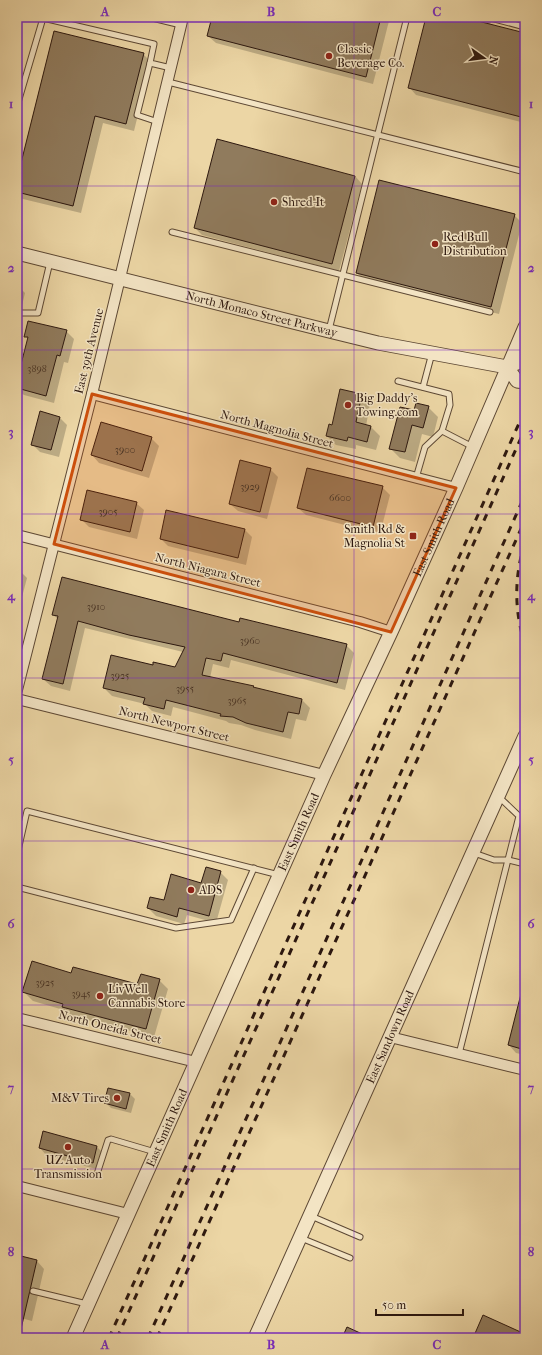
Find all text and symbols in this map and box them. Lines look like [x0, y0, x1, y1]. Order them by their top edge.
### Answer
text: A [100, 4, 110, 19]
text: B [267, 4, 276, 19]
text: C [433, 4, 442, 19]
north arrow [464, 38, 504, 78]
place label: Classic Beverage Co. [337, 42, 404, 70]
marker: Classic Beverage Co. [324, 51, 334, 61]
text: N [486, 55, 501, 67]
text: 1 [9, 96, 14, 111]
text: 1 [529, 96, 534, 111]
place label: Shred-It [282, 195, 325, 209]
marker: Shred-It [269, 197, 279, 207]
place label: Red Bull Distribution [443, 230, 507, 258]
marker: Red Bull Distribution [430, 239, 440, 249]
text: 2 [8, 260, 15, 275]
text: 2 [528, 260, 535, 275]
street label: North Monaco Street Parkway [184, 288, 339, 340]
street label: East 39th Avenue [72, 307, 106, 395]
house number: 3898 [27, 363, 47, 375]
place label: Big Daddy's Towing.com [356, 391, 418, 419]
marker: Big Daddy's Towing.com [343, 400, 353, 410]
street label: North Magnolia Street [219, 407, 336, 451]
text: 3 [8, 424, 14, 440]
text: 3 [528, 424, 534, 440]
house number: 3900 [115, 444, 135, 456]
house number: 3929 [240, 481, 260, 493]
house number: 6600 [329, 492, 351, 504]
street label: East Smith Road [410, 496, 458, 579]
house number: 3905 [98, 506, 118, 518]
place label: Smith Rd & Magnolia St [344, 522, 406, 550]
marker: Smith Rd & Magnolia St [408, 531, 418, 541]
street label: North Niagara Street [154, 550, 263, 590]
text: 4 [6, 588, 16, 604]
text: 4 [526, 588, 536, 604]
house number: 3910 [87, 601, 105, 613]
house number: 3960 [240, 635, 260, 647]
house number: 3925 [111, 670, 129, 682]
house number: 3955 [176, 683, 194, 695]
house number: 3965 [227, 695, 247, 707]
street label: North Newport Street [117, 703, 231, 745]
text: 5 [8, 752, 14, 767]
text: 5 [528, 752, 534, 767]
street label: East Smith Road [275, 790, 322, 873]
place label: ADS [198, 883, 222, 897]
marker: ADS [186, 885, 196, 895]
text: 6 [7, 916, 15, 931]
text: 6 [527, 916, 535, 931]
house number: 3925 [36, 977, 54, 989]
place label: LivWell Cannabis Store [108, 982, 185, 1010]
house number: 3945 [71, 988, 91, 1000]
street label: East Sandown Road [363, 988, 417, 1086]
marker: LivWell Cannabis Store [95, 991, 105, 1001]
street label: North Oneida Street [57, 1007, 164, 1047]
text: 7 [7, 1080, 15, 1095]
text: 7 [527, 1080, 535, 1095]
street label: East Smith Road [143, 1086, 190, 1169]
place label: M&V Tires [51, 1091, 110, 1105]
marker: M&V Tires [112, 1093, 122, 1103]
marker: UZ Auto Transmission [63, 1142, 73, 1152]
place label: UZ Auto Transmission [34, 1153, 102, 1181]
text: 8 [8, 1244, 15, 1259]
text: 8 [528, 1244, 535, 1259]
scale bar [376, 1291, 463, 1317]
text: 50 m [382, 1298, 406, 1312]
text: A [100, 1337, 110, 1352]
text: B [267, 1337, 276, 1352]
text: C [433, 1337, 442, 1352]

